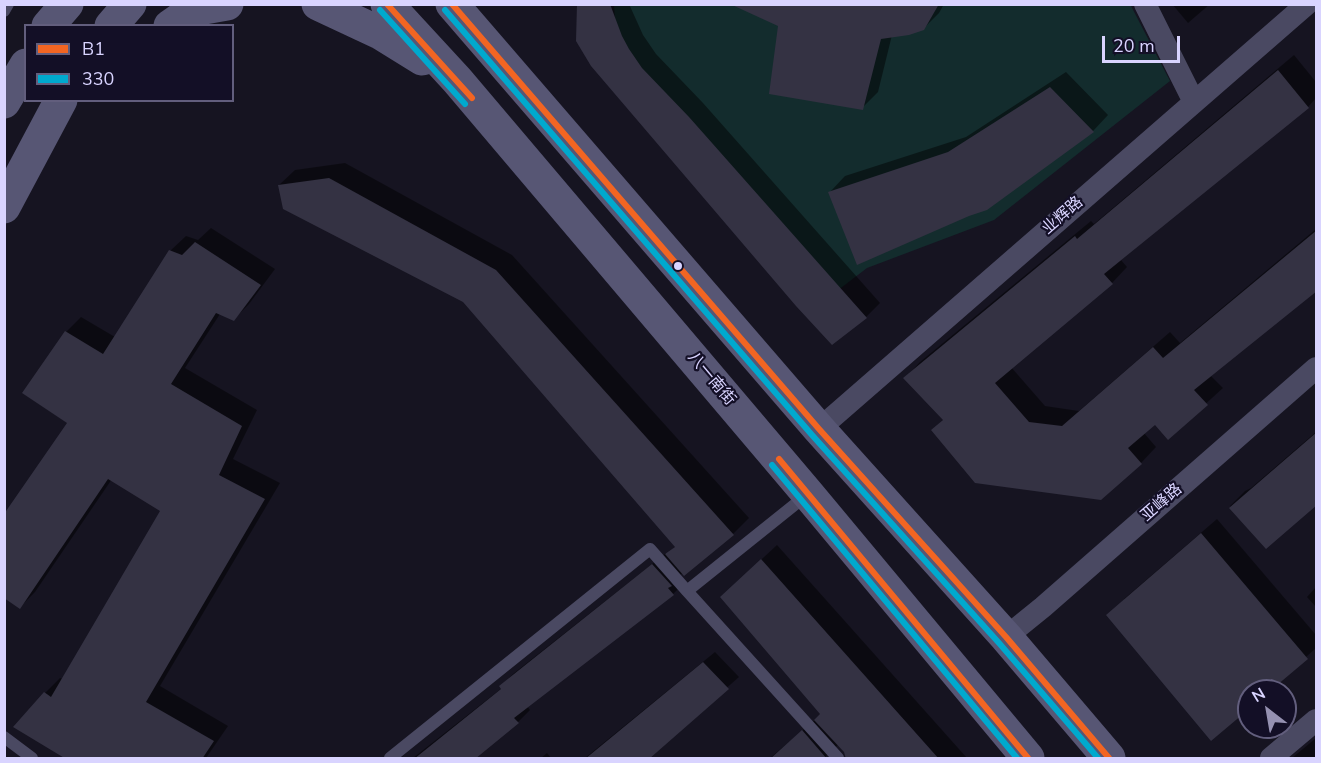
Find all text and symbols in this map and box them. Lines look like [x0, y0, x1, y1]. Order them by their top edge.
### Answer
legend [24, 24, 234, 102]
scale bar [1105, 24, 1183, 62]
text: 20 m [1113, 34, 1155, 58]
text: B1 [82, 37, 105, 61]
text: 330 [82, 67, 114, 91]
street label: 业辉路 [1039, 193, 1087, 239]
unlabelled marker [672, 260, 684, 272]
street label: 八一南街 [683, 348, 739, 410]
street label: 亚峰路 [1138, 480, 1186, 526]
north arrow [1237, 679, 1297, 739]
text: N [1248, 683, 1270, 708]

